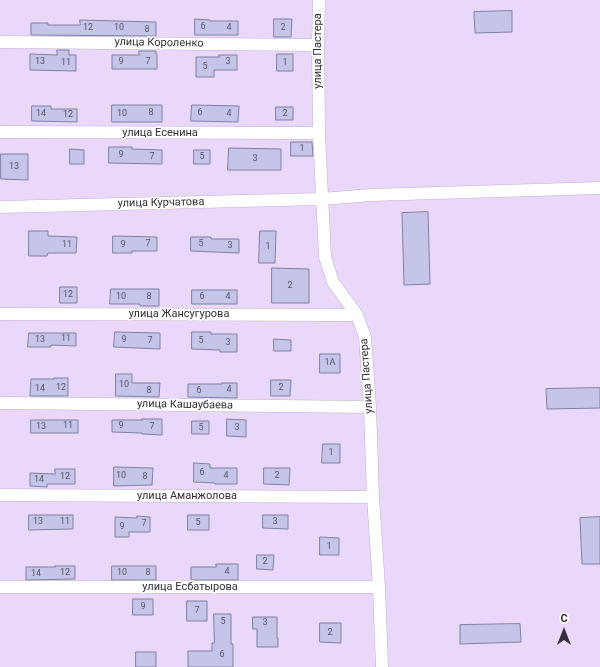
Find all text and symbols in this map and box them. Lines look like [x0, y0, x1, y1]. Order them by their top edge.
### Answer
street label: улица Пастера [311, 13, 325, 89]
house number: 6 [200, 22, 206, 32]
house number: 12 [83, 23, 93, 33]
house number: 10 [114, 23, 124, 33]
house number: 4 [226, 23, 232, 33]
house number: 2 [280, 23, 286, 33]
house number: 8 [144, 25, 150, 35]
street label: улица Короленко [114, 36, 204, 50]
house number: 13 [35, 57, 45, 67]
house number: 9 [118, 57, 124, 67]
house number: 7 [145, 57, 151, 67]
house number: 3 [225, 57, 231, 67]
house number: 11 [61, 58, 71, 68]
house number: 1 [282, 58, 288, 68]
house number: 5 [202, 62, 208, 72]
house number: 8 [148, 108, 154, 118]
house number: 6 [197, 108, 203, 118]
house number: 14 [36, 109, 46, 119]
house number: 10 [117, 109, 127, 119]
house number: 4 [226, 109, 232, 119]
house number: 2 [282, 109, 288, 119]
house number: 12 [63, 110, 73, 120]
street label: улица Есенина [122, 126, 198, 140]
house number: 1 [299, 144, 305, 154]
house number: 9 [118, 150, 124, 160]
house number: 7 [149, 152, 155, 162]
house number: 5 [199, 152, 205, 162]
house number: 3 [252, 154, 258, 164]
house number: 13 [9, 162, 19, 172]
street label: улица Курчатова [118, 196, 204, 210]
house number: 7 [145, 239, 151, 249]
house number: 5 [198, 239, 204, 249]
house number: 11 [62, 240, 72, 250]
house number: 9 [120, 240, 126, 250]
house number: 3 [227, 241, 233, 251]
house number: 1 [265, 242, 271, 252]
house number: 2 [287, 281, 293, 291]
house number: 12 [63, 290, 73, 300]
house number: 10 [116, 292, 126, 302]
house number: 8 [146, 292, 152, 302]
house number: 6 [199, 292, 205, 302]
house number: 4 [225, 292, 231, 302]
street label: улица Жансугурова [129, 307, 229, 321]
house number: 11 [61, 334, 71, 344]
house number: 13 [35, 335, 45, 345]
house number: 9 [121, 335, 127, 345]
house number: 7 [147, 336, 153, 346]
house number: 5 [198, 336, 204, 346]
house number: 3 [225, 338, 231, 348]
street label: улица Пастера [358, 338, 376, 414]
house number: 1А [325, 358, 335, 368]
house number: 10 [119, 380, 129, 390]
house number: 12 [56, 383, 66, 393]
house number: 2 [278, 383, 284, 393]
house number: 14 [35, 384, 45, 394]
house number: 4 [226, 385, 232, 395]
house number: 8 [146, 386, 152, 396]
house number: 6 [196, 386, 202, 396]
street label: улица Кашаубаева [137, 398, 233, 412]
house number: 11 [63, 421, 73, 431]
house number: 9 [118, 421, 124, 431]
house number: 13 [36, 422, 46, 432]
house number: 7 [149, 422, 155, 432]
house number: 5 [198, 423, 204, 433]
house number: 3 [234, 423, 240, 433]
house number: 1 [328, 448, 334, 458]
house number: 6 [199, 468, 205, 478]
house number: 10 [116, 471, 126, 481]
house number: 4 [223, 471, 229, 481]
house number: 2 [274, 471, 280, 481]
house number: 12 [60, 472, 70, 482]
house number: 8 [142, 472, 148, 482]
house number: 14 [34, 475, 44, 485]
street label: улица Аманжолова [137, 489, 237, 503]
house number: 13 [33, 517, 43, 527]
house number: 11 [60, 517, 70, 527]
house number: 3 [272, 517, 278, 527]
house number: 5 [195, 518, 201, 528]
house number: 7 [141, 519, 147, 529]
house number: 9 [119, 522, 125, 532]
house number: 1 [326, 542, 332, 552]
house number: 2 [262, 557, 268, 567]
house number: 4 [224, 567, 230, 577]
house number: 12 [60, 568, 70, 578]
house number: 10 [117, 568, 127, 578]
house number: 8 [145, 568, 151, 578]
house number: 14 [31, 569, 41, 579]
street label: улица Есбатырова [142, 580, 238, 594]
house number: 9 [140, 602, 146, 612]
house number: 7 [194, 606, 200, 616]
north arrow [544, 611, 584, 651]
text: С [560, 612, 568, 625]
house number: 5 [220, 617, 226, 627]
house number: 3 [262, 618, 268, 628]
house number: 2 [327, 628, 333, 638]
house number: 6 [219, 650, 225, 660]

